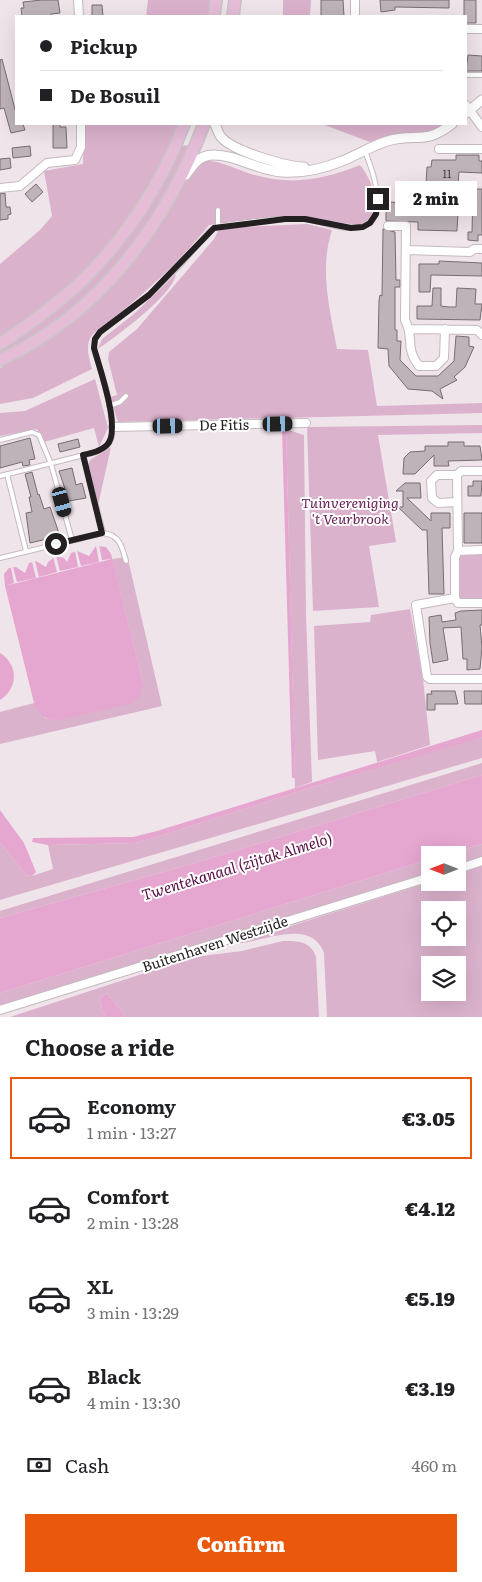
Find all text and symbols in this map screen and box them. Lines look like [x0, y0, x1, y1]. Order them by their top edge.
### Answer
text: Pickup [70, 32, 138, 60]
text: De Bosuil [70, 81, 160, 109]
house number: 11 [443, 165, 452, 181]
callout: 2 min [396, 182, 478, 216]
text: 2 min [413, 186, 459, 210]
route end [367, 188, 389, 210]
street label: De Fitis [199, 414, 249, 434]
car [262, 416, 293, 432]
car [152, 418, 183, 434]
car [50, 486, 73, 518]
park label: Tuinvereniging 't Veurbrook [301, 492, 399, 528]
route start [45, 533, 67, 555]
water label: Twentekanaal (zijtak Almelo) [138, 826, 335, 906]
north arrow [421, 846, 466, 891]
map controls [421, 846, 466, 1001]
button: locate [421, 901, 466, 946]
street label: Buitenhaven Westzijde [139, 910, 290, 976]
button: layers [421, 956, 466, 1001]
text: Choose a ride [25, 1030, 174, 1063]
text: Economy [87, 1092, 176, 1120]
icon: car [27, 1096, 72, 1141]
text: €3.05 [402, 1104, 455, 1132]
text: 1 min · 13:27 [87, 1120, 176, 1144]
text: Comfort [87, 1182, 169, 1210]
icon: car [27, 1186, 72, 1231]
text: €4.12 [405, 1194, 455, 1222]
text: 2 min · 13:28 [87, 1210, 179, 1234]
text: XL [87, 1272, 114, 1300]
icon: car [27, 1276, 72, 1321]
text: €5.19 [405, 1284, 455, 1312]
text: 3 min · 13:29 [87, 1300, 179, 1324]
text: Black [87, 1362, 141, 1390]
icon: car [27, 1366, 72, 1411]
text: €3.19 [405, 1374, 455, 1402]
text: 4 min · 13:30 [87, 1390, 180, 1414]
icon: cash [25, 1451, 53, 1479]
text: Cash [65, 1451, 109, 1479]
text: 460 m [412, 1453, 457, 1477]
button: Confirm [25, 1514, 457, 1572]

